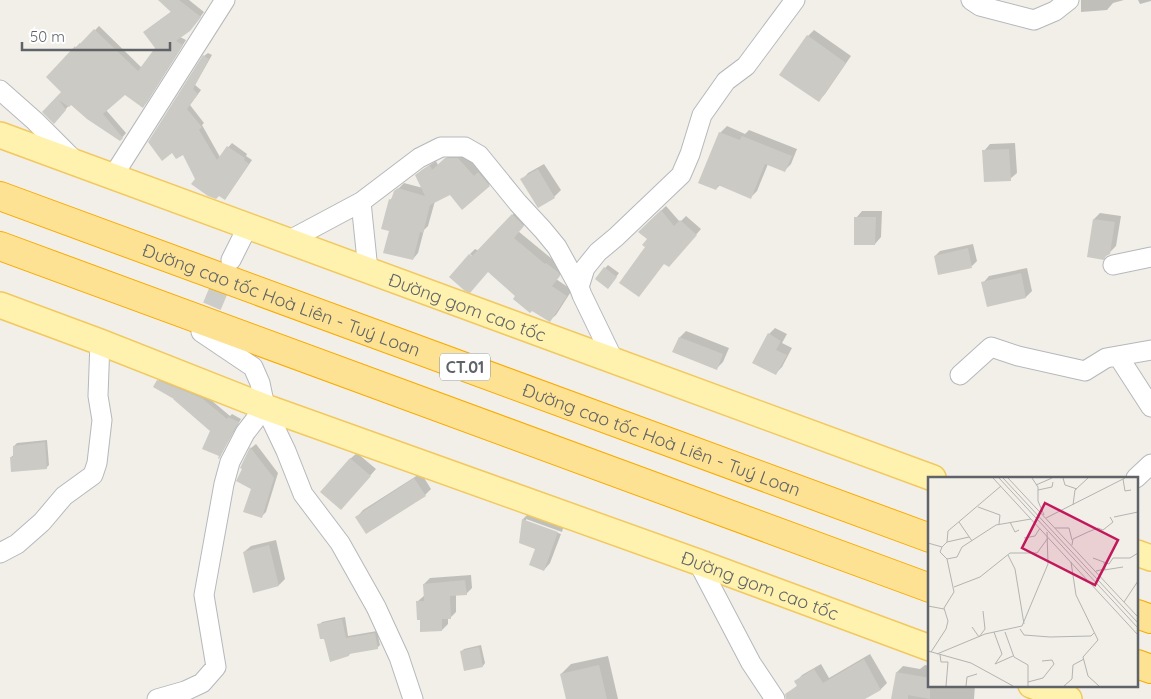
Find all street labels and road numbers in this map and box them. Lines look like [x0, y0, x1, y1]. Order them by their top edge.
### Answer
street label: Đường cao tốc Hoà Liên - Tuý Loan [139, 238, 424, 361]
street label: Đường gom cao tốc [385, 267, 549, 346]
road number: CT.01 [440, 354, 490, 381]
street label: Đường cao tốc Hoà Liên - Tuý Loan [520, 378, 804, 501]
street label: Đường gom cao tốc [678, 545, 842, 625]

